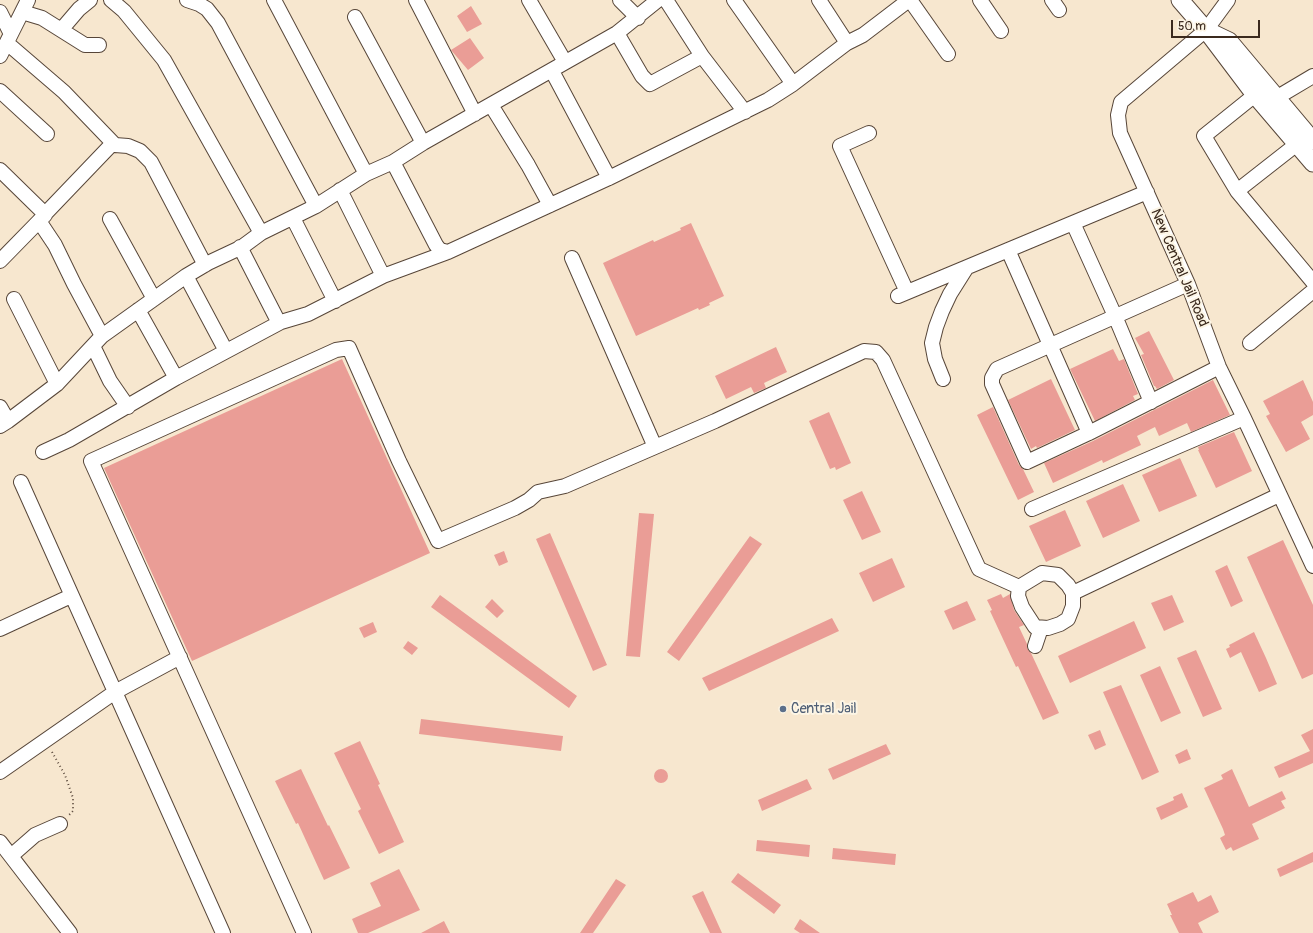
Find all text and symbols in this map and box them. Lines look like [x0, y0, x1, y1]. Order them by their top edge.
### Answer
scale bar [1173, 12, 1262, 38]
text: 50 m [1178, 19, 1206, 34]
street label: New Central Jail Road [1147, 207, 1211, 329]
place label: Central Jail [791, 701, 857, 717]
marker: Central Jail [778, 704, 788, 714]

